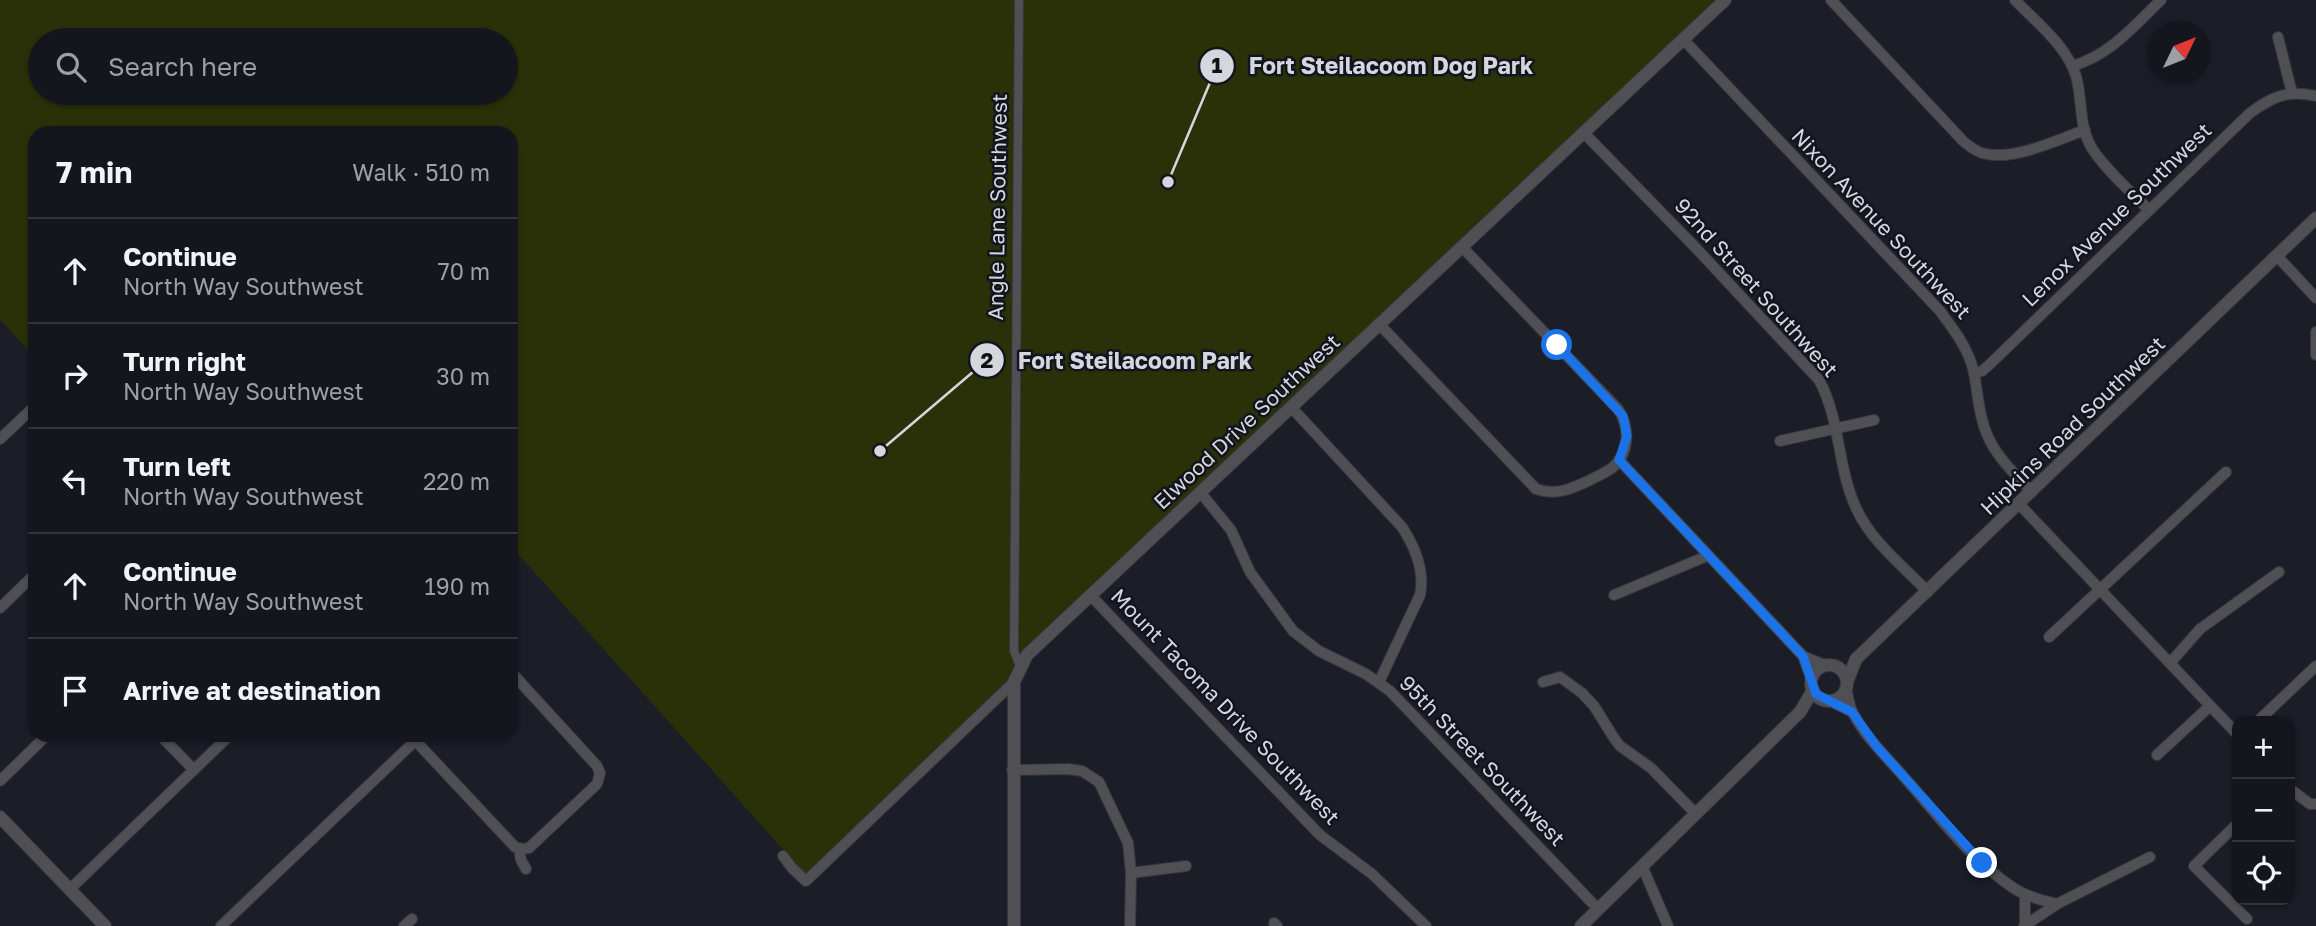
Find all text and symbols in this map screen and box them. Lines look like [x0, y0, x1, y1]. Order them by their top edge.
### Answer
north arrow [2148, 21, 2211, 84]
search box [28, 28, 518, 105]
callout: Fort Steilacoom Dog Park [1200, 44, 1547, 88]
icon: search [52, 48, 90, 86]
text: Search here [108, 51, 257, 82]
text: Fort Steilacoom Dog Park [1249, 51, 1534, 79]
text: 1 [1212, 52, 1223, 78]
street label: Angle Lane Southwest [982, 93, 1012, 320]
street label: Lenox Avenue Southwest [2016, 117, 2217, 312]
street label: Nixon Avenue Southwest [1787, 123, 1977, 324]
text: 7 min [56, 154, 132, 190]
text: Walk · 510 m [352, 158, 490, 186]
street label: 92nd Street Southwest [1670, 193, 1844, 382]
text: Continue [123, 241, 237, 272]
icon: ahead [56, 252, 94, 290]
text: 70 m [437, 257, 490, 285]
text: North Way Southwest [123, 272, 364, 300]
street label: Elwood Drive Southwest [1148, 328, 1345, 514]
route start [1541, 329, 1572, 360]
street label: Hipkins Road Southwest [1975, 330, 2170, 520]
callout: Fort Steilacoom Park [969, 338, 1266, 382]
text: Turn right [123, 346, 246, 377]
text: Fort Steilacoom Park [1018, 346, 1253, 374]
text: 2 [981, 347, 994, 373]
icon: right [56, 357, 94, 395]
text: 30 m [436, 362, 490, 390]
text: North Way Southwest [123, 377, 364, 405]
text: Turn left [123, 451, 231, 482]
icon: left [56, 462, 94, 500]
text: 220 m [423, 467, 490, 495]
text: North Way Southwest [123, 482, 364, 510]
text: Continue [123, 556, 237, 587]
icon: ahead [56, 567, 94, 605]
text: 190 m [425, 572, 490, 600]
street label: Mount Tacoma Drive Southwest [1106, 583, 1346, 830]
text: North Way Southwest [123, 587, 364, 615]
street label: 95th Street Southwest [1394, 670, 1571, 851]
icon: arrive [56, 672, 94, 710]
text: Arrive at destination [123, 675, 381, 706]
map controls [2232, 716, 2295, 905]
button: + [2232, 716, 2295, 779]
button: − [2232, 779, 2295, 842]
button: locate [2232, 842, 2295, 905]
route end [1966, 847, 1997, 878]

